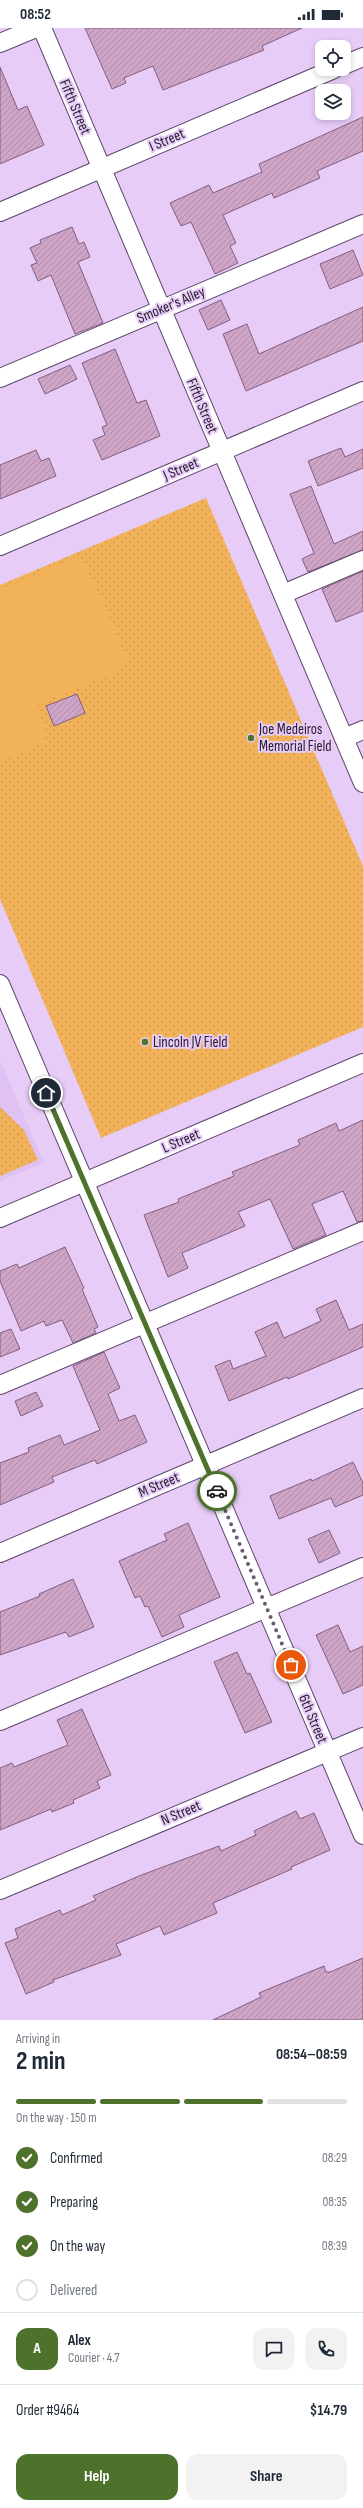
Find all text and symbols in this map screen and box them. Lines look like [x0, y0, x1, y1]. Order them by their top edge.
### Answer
text: 08:52 [20, 5, 51, 24]
map controls [315, 40, 351, 120]
button: locate [315, 40, 351, 76]
street label: Fifth Street [55, 77, 95, 138]
button: layers [315, 84, 351, 120]
street label: I Street [146, 124, 188, 156]
street label: Smoker's Alley [134, 282, 208, 328]
street label: Fifth Street [182, 376, 222, 437]
street label: J Street [159, 453, 202, 485]
place label: Joe Medeiros Memorial Field [258, 720, 332, 756]
marker: Joe Medeiros Memorial Field [246, 733, 256, 743]
place label: Lincoln JV Field [153, 1033, 228, 1052]
marker: Lincoln JV Field [140, 1037, 150, 1047]
pin [29, 1076, 63, 1110]
icon: home [35, 1082, 57, 1104]
street label: L Street [159, 1124, 203, 1157]
street label: M Street [136, 1468, 183, 1502]
courier [197, 1471, 237, 1511]
icon: car [206, 1480, 228, 1502]
pin [274, 1648, 308, 1682]
icon: bag [280, 1654, 302, 1676]
street label: 6th Street [294, 1692, 332, 1747]
street label: N Street [158, 1796, 204, 1830]
text: Arriving in [16, 2031, 60, 2047]
text: 08:54–08:59 [276, 2045, 347, 2064]
text: 2 min [16, 2046, 66, 2077]
text: On the way · 150 m [16, 2110, 97, 2126]
icon: check [16, 2147, 38, 2169]
text: Confirmed [50, 2149, 103, 2168]
text: 08:29 [322, 2150, 347, 2166]
icon: check [16, 2191, 38, 2213]
text: Preparing [50, 2193, 98, 2212]
text: 08:35 [322, 2194, 347, 2210]
icon: check [16, 2235, 38, 2257]
text: On the way [50, 2237, 105, 2256]
text: 08:39 [322, 2238, 347, 2254]
text: Delivered [50, 2281, 97, 2300]
button: chat [253, 2328, 295, 2370]
button: phone [305, 2328, 347, 2370]
text: Alex [68, 2331, 91, 2350]
text: A [33, 2339, 41, 2358]
text: Courier · 4.7 [68, 2350, 120, 2366]
text: Order #9464 [16, 2401, 79, 2420]
text: $14.79 [310, 2401, 347, 2420]
button: Help [16, 2454, 178, 2500]
button: Share [186, 2454, 347, 2500]

